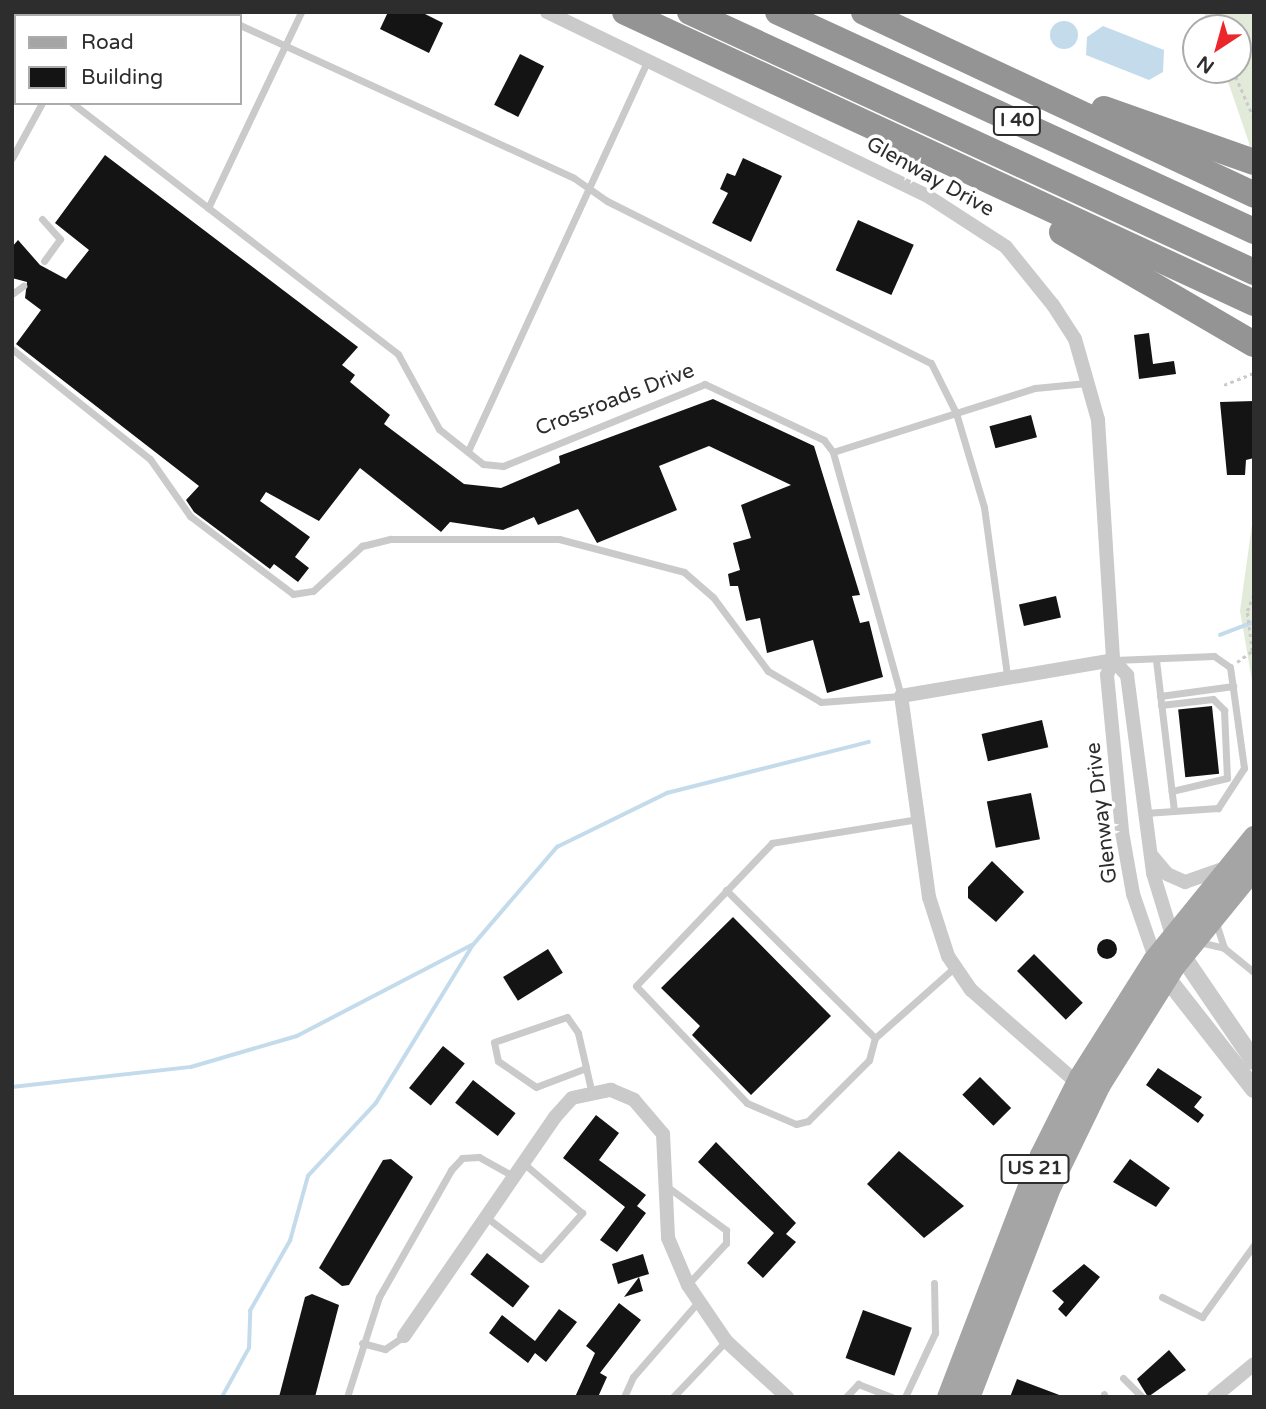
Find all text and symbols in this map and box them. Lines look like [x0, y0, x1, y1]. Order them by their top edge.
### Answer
legend [14, 14, 242, 105]
north arrow [1182, 14, 1252, 84]
text: Road [81, 30, 134, 55]
text: N [1193, 51, 1218, 78]
text: Building [81, 65, 163, 90]
road number: I 40 [992, 105, 1042, 136]
street label: Glenway Drive [862, 132, 998, 222]
street label: Crossroads Drive [532, 358, 698, 442]
street label: Glenway Drive [1081, 741, 1123, 885]
road number: US 21 [1000, 1154, 1070, 1184]

